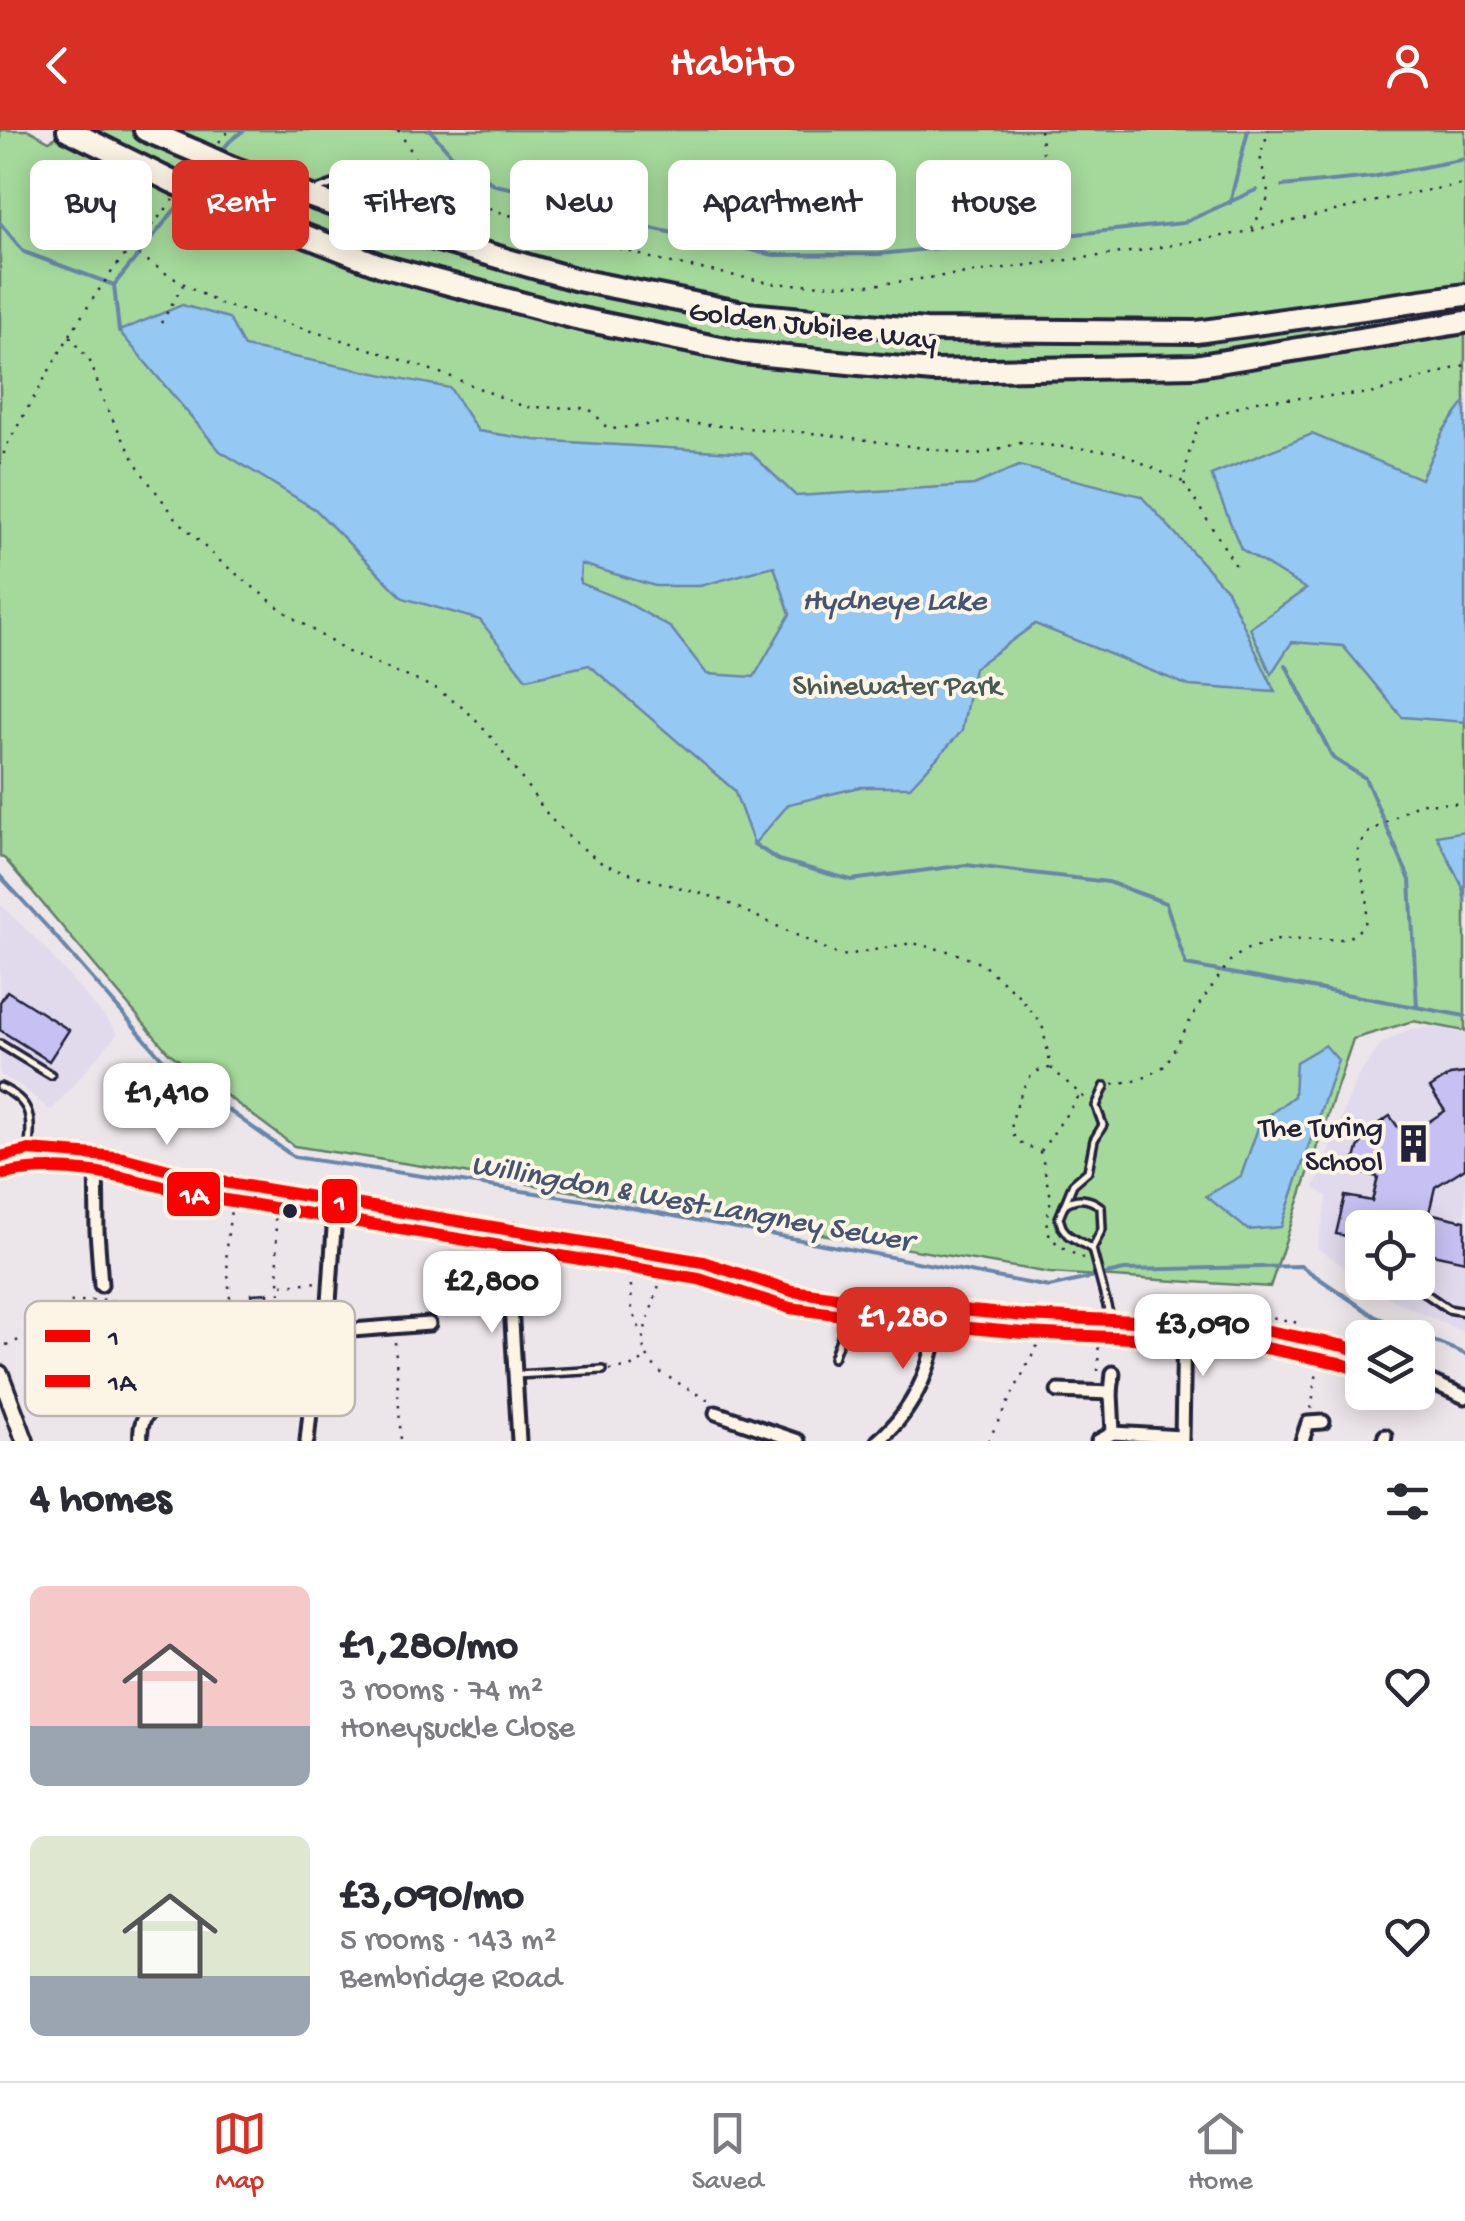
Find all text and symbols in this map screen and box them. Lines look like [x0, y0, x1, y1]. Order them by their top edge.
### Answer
icon: back [30, 38, 85, 93]
icon: person [1380, 38, 1435, 93]
text: Habito [670, 39, 795, 92]
chip: Buy [30, 160, 152, 250]
chip: Rent [172, 160, 309, 250]
chip: Filters [329, 160, 490, 250]
chip: New [510, 160, 648, 250]
chip: Apartment [668, 160, 896, 250]
chip: House [916, 160, 1071, 250]
street label: Golden Jubilee Way [687, 296, 939, 361]
water label: Hydneye Lake [802, 584, 988, 622]
park label: Shinewater Park [793, 671, 1004, 706]
pin: £1,410 [86, 1063, 248, 1148]
text: £1,410 [125, 1076, 209, 1114]
place label: The Turing School [1257, 1113, 1383, 1182]
building icon: The Turing School [1392, 1122, 1434, 1164]
water label: Willingdon & West Langney Sewer [468, 1147, 920, 1263]
line badge: 1A [165, 1170, 222, 1218]
line badge: 1 [320, 1177, 359, 1225]
text: 1A [179, 1182, 210, 1215]
text: 1 [333, 1189, 346, 1222]
unlabelled marker [280, 1201, 300, 1221]
map controls [1345, 1210, 1435, 1410]
button: locate [1345, 1210, 1435, 1300]
pin: £2,800 [411, 1251, 573, 1336]
text: £2,800 [445, 1264, 539, 1302]
pin: £1,280 [822, 1287, 984, 1372]
pin: £3,090 [1122, 1294, 1284, 1379]
text: £1,280 [859, 1300, 947, 1338]
legend [25, 1301, 355, 1416]
text: £3,090 [1156, 1307, 1250, 1345]
button: layers [1345, 1320, 1435, 1410]
text: 1 [107, 1324, 119, 1357]
text: 1A [107, 1369, 137, 1402]
icon: filters [1380, 1474, 1435, 1529]
text: 4 homes [30, 1477, 171, 1526]
text: £1,280/mo [340, 1624, 518, 1673]
icon: home [110, 1626, 230, 1746]
icon: heart [1380, 1659, 1435, 1714]
text: 3 rooms · 74 m² [340, 1673, 543, 1711]
text: Honeysuckle Close [340, 1711, 575, 1749]
text: £3,090/mo [340, 1874, 524, 1923]
icon: home [110, 1876, 230, 1996]
icon: heart [1380, 1909, 1435, 1964]
text: 5 rooms · 143 m² [340, 1923, 556, 1961]
text: Bembridge Road [340, 1961, 562, 1999]
tab: Map [212, 2106, 267, 2199]
tab: Saved [692, 2106, 763, 2199]
tab: Home [1188, 2106, 1253, 2199]

